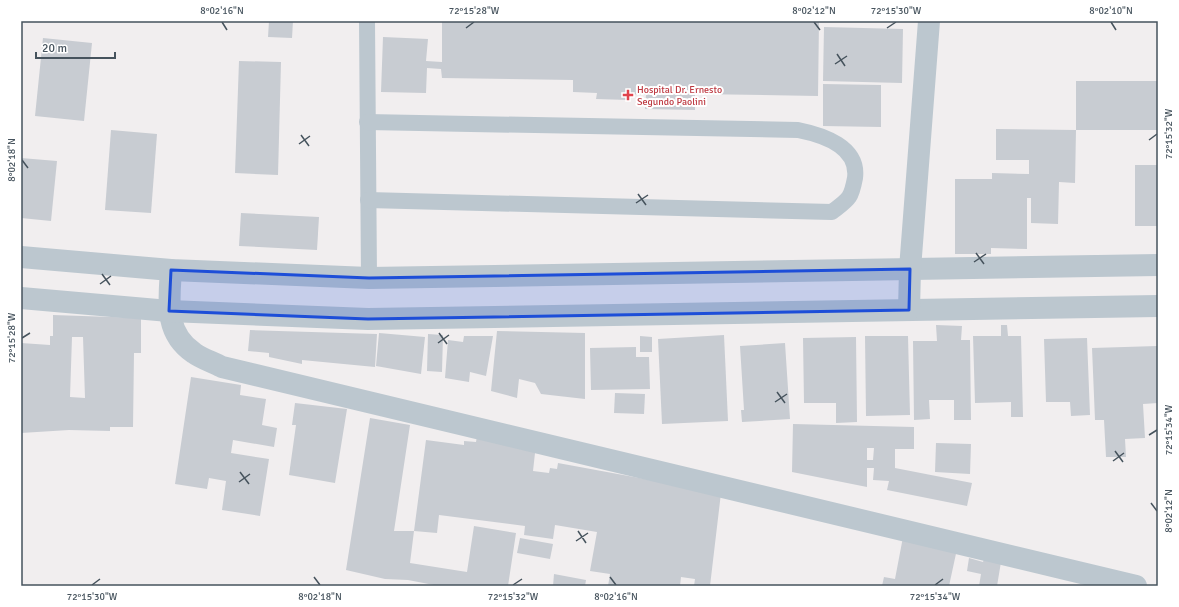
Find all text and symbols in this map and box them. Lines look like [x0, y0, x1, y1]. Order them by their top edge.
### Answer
text: 8°02'16"N [200, 5, 244, 17]
text: 72°15'28"W [449, 5, 500, 17]
text: 8°02'12"N [792, 5, 836, 17]
text: 72°15'30"W [871, 5, 922, 17]
text: 8°02'10"N [1089, 5, 1133, 17]
scale bar [36, 34, 115, 60]
text: 20 m [42, 41, 67, 56]
place label: Hospital Dr. Ernesto Segundo Paolini [637, 84, 722, 108]
marker: Hospital Dr. Ernesto Segundo Paolini [622, 89, 634, 101]
text: 72°15'32"W [1163, 108, 1175, 159]
text: 8°02'18"N [6, 138, 18, 182]
text: 72°15'28"W [6, 312, 18, 363]
text: 72°15'34"W [1163, 404, 1175, 455]
text: 8°02'12"N [1163, 489, 1175, 533]
text: 72°15'30"W [67, 591, 118, 603]
text: 8°02'18"N [298, 591, 342, 603]
text: 72°15'32"W [488, 591, 539, 603]
text: 8°02'16"N [594, 591, 638, 603]
text: 72°15'34"W [910, 591, 961, 603]

